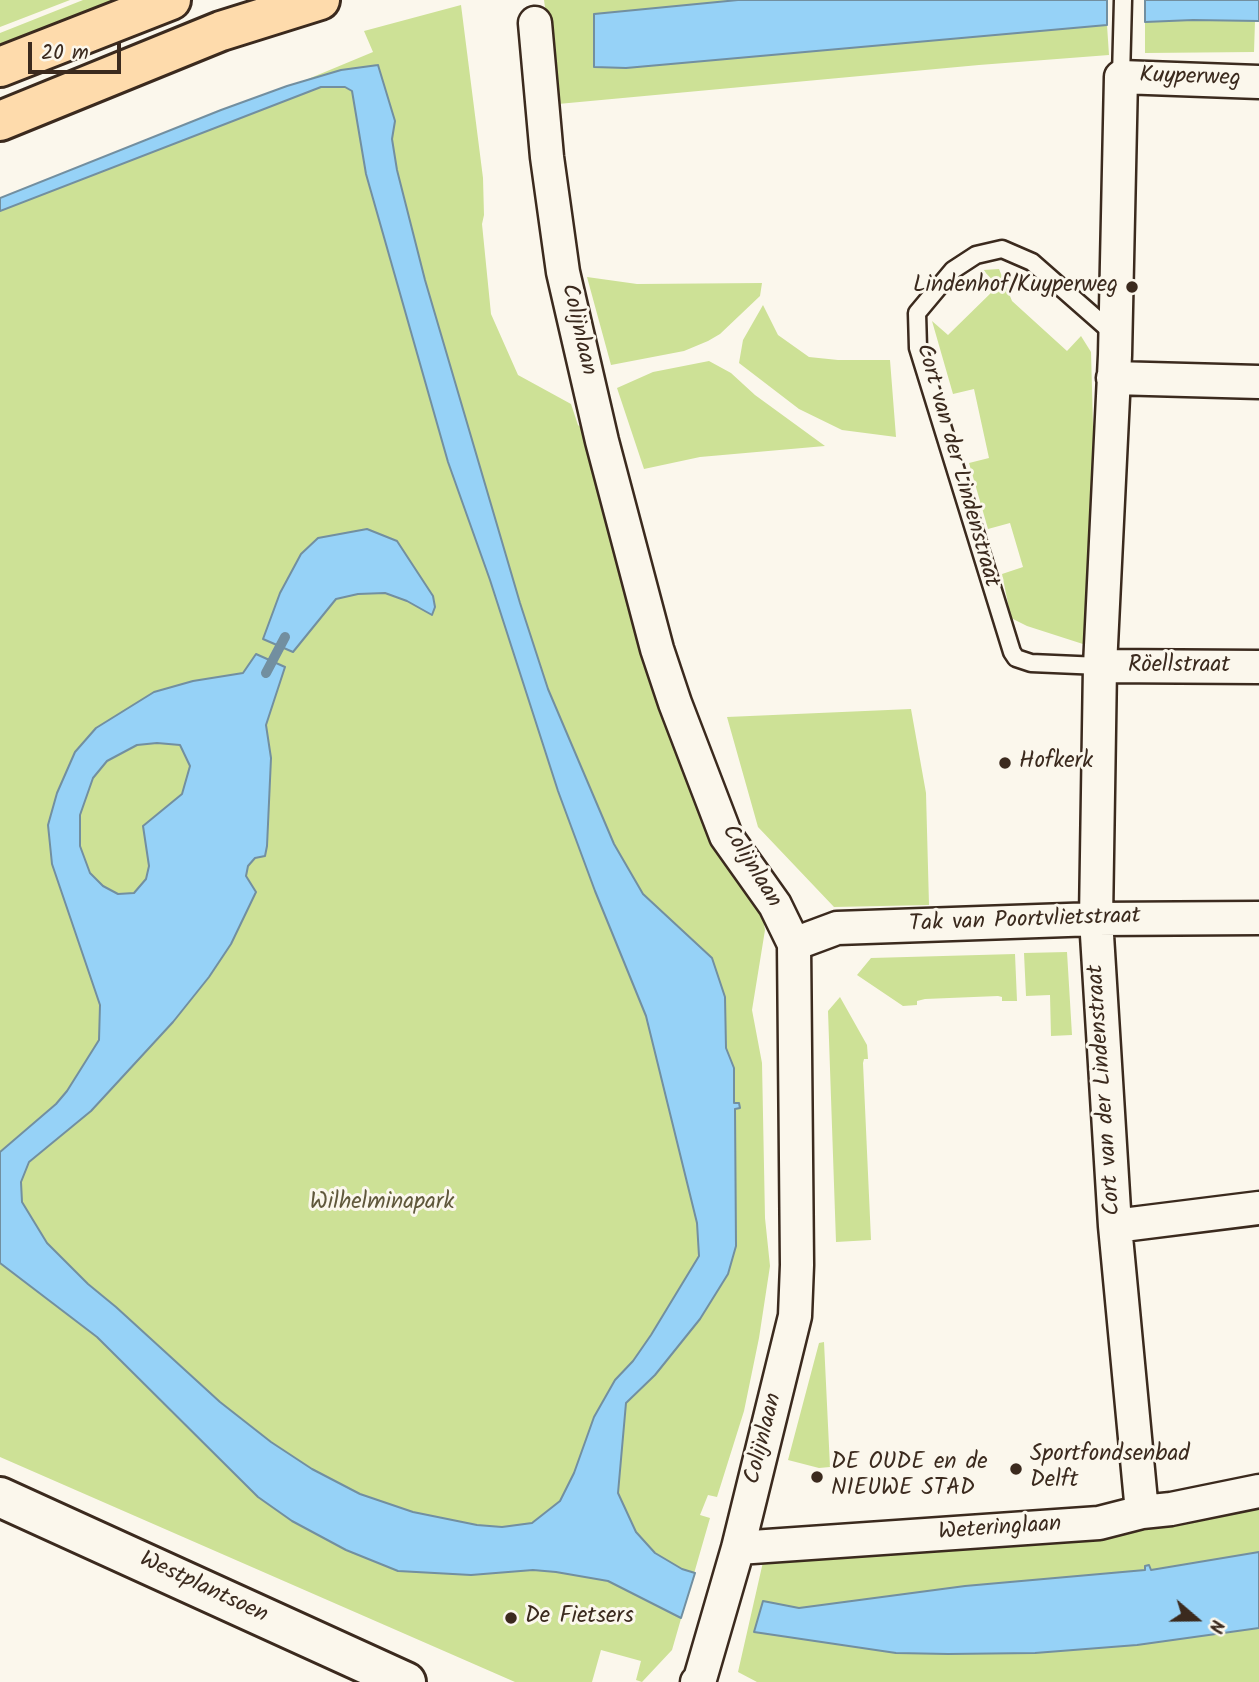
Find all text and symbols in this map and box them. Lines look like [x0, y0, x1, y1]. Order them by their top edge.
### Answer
scale bar [32, 28, 124, 72]
text: 20 m [41, 37, 89, 70]
street label: Kuyperweg [1139, 63, 1241, 95]
place label: Lindenhof/Kuyperweg [913, 273, 1118, 301]
marker: Lindenhof/Kuyperweg [1124, 279, 1140, 295]
street label: Colijnlaan [553, 282, 601, 378]
street label: Cort van der Lindenstraat [908, 341, 1004, 591]
street label: Röellstraat [1128, 653, 1230, 681]
place label: Hofkerk [1019, 749, 1093, 777]
marker: Hofkerk [997, 755, 1013, 771]
street label: Colijnlaan [714, 820, 786, 914]
street label: Tak van Poortvlietstraat [909, 904, 1141, 940]
street label: Cort van der Lindenstraat [1083, 963, 1129, 1217]
park label: Wilhelminapark [310, 1190, 454, 1218]
street label: Colijnlaan [740, 1391, 790, 1487]
place label: Sportfondsenbad Delft [1030, 1442, 1190, 1496]
place label: DE OUDE en de NIEUWE STAD [831, 1450, 988, 1504]
marker: Sportfondsenbad Delft [1008, 1461, 1024, 1477]
marker: DE OUDE en de NIEUWE STAD [809, 1469, 825, 1485]
street label: Weteringlaan [938, 1512, 1062, 1548]
street label: Westplantsoen [134, 1547, 272, 1631]
north arrow [1161, 1584, 1231, 1654]
place label: De Fietsers [525, 1604, 634, 1632]
marker: De Fietsers [503, 1610, 519, 1626]
text: N [1200, 1615, 1232, 1637]

